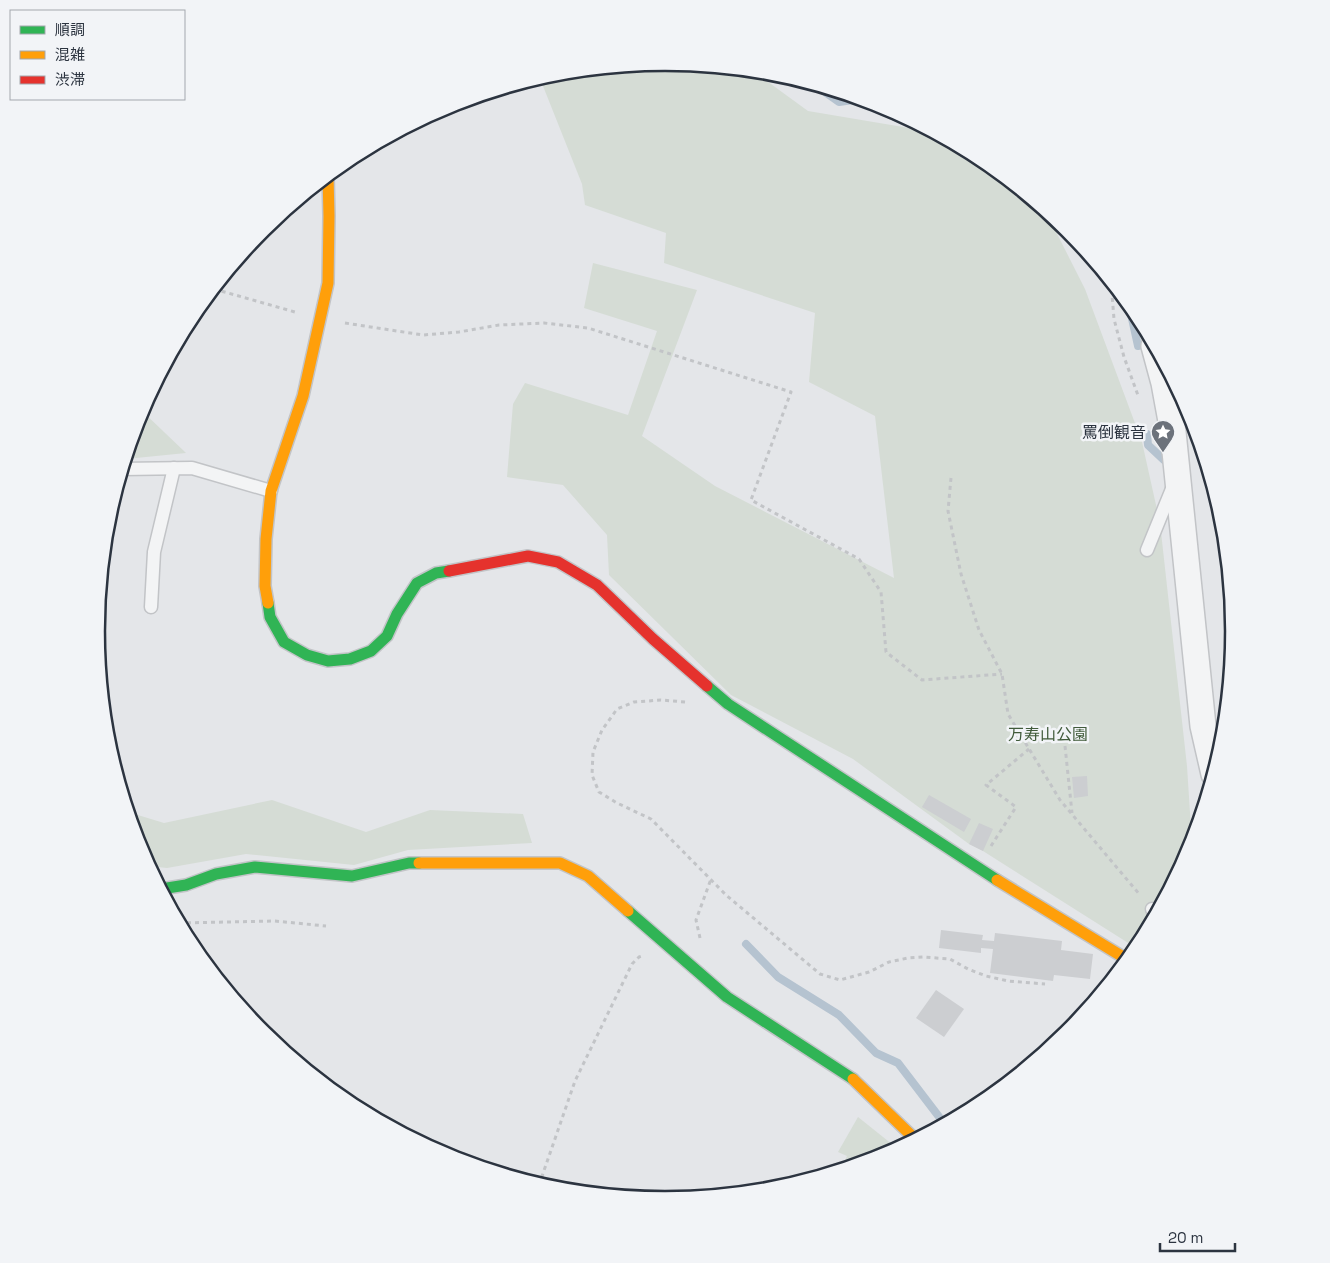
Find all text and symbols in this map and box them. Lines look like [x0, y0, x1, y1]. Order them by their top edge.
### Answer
legend [10, 10, 185, 100]
text: 順調 [55, 20, 85, 39]
text: 混雑 [55, 45, 85, 64]
text: 渋滞 [55, 70, 85, 89]
place icon: 罵倒観音 [1150, 419, 1176, 453]
place label: 罵倒観音 [1082, 422, 1146, 443]
park label: 万寿山公園 [1008, 724, 1088, 745]
scale bar [1160, 1220, 1235, 1252]
text: 20 m [1168, 1228, 1203, 1247]

